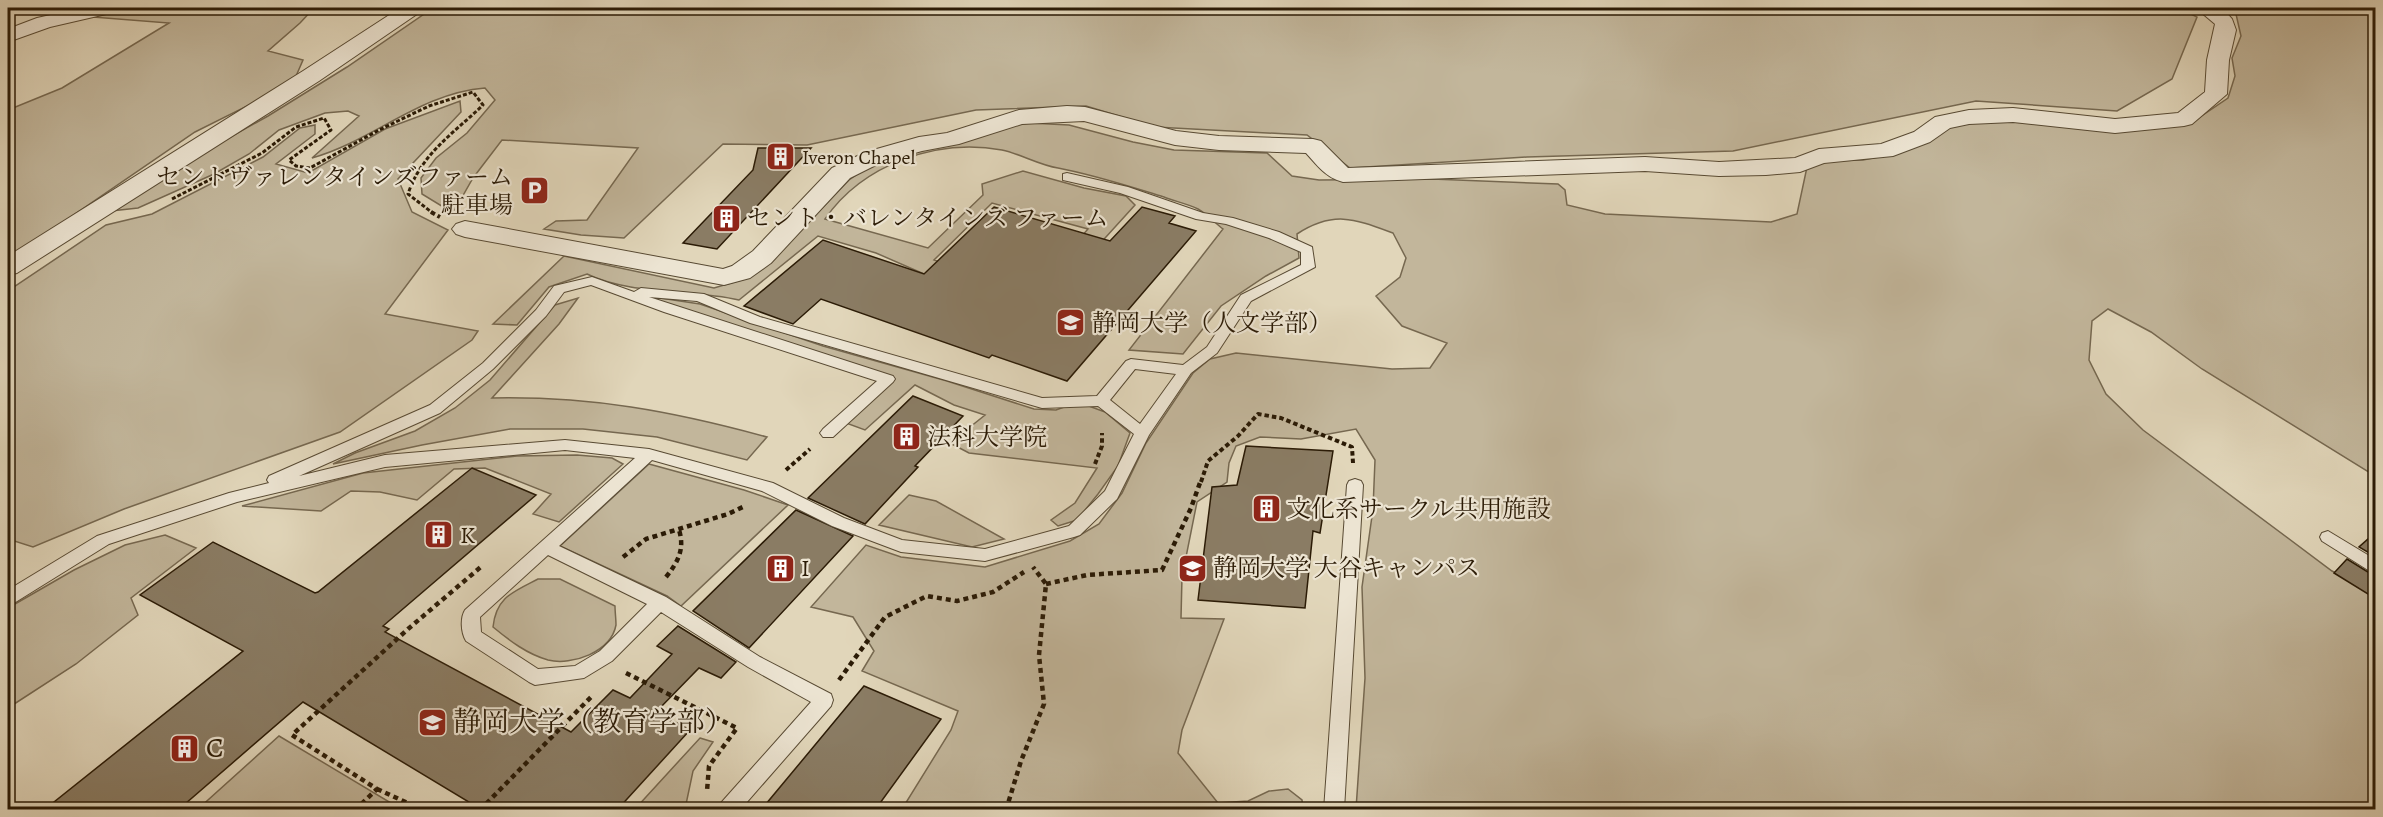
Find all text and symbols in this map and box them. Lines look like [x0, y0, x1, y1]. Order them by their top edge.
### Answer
building icon: Iveron Chapel [765, 141, 797, 173]
place label: Iveron Chapel [802, 144, 916, 171]
place label: セントヴァレンタインズファーム 駐車場 [156, 161, 513, 221]
parking icon: セントヴァレンタインズファーム 駐車場 [518, 175, 550, 207]
building icon: セント・バレンタインズ ファーム [710, 202, 742, 234]
place label: セント・バレンタインズ ファーム [747, 202, 1109, 234]
school or university icon: 静岡大学（人文学部） [1055, 307, 1087, 339]
place label: 静岡大学（人文学部） [1092, 307, 1332, 339]
building icon: 法科大学院 [890, 421, 922, 453]
place label: 法科大学院 [927, 421, 1047, 453]
building icon: 文化系サークル共用施設 [1250, 493, 1282, 525]
place label: 文化系サークル共用施設 [1287, 493, 1550, 525]
building icon: K [423, 519, 455, 551]
place label: K [460, 519, 475, 551]
building icon: I [764, 552, 796, 584]
place label: I [801, 552, 810, 584]
school or university icon: 静岡大学 大谷キャンパス [1176, 552, 1208, 584]
place label: 静岡大学 大谷キャンパス [1213, 552, 1480, 584]
place label: 静岡大学（教育学部） [453, 703, 733, 741]
school or university icon: 静岡大学（教育学部） [416, 706, 448, 738]
place label: C [206, 729, 224, 767]
building icon: C [169, 732, 201, 764]

